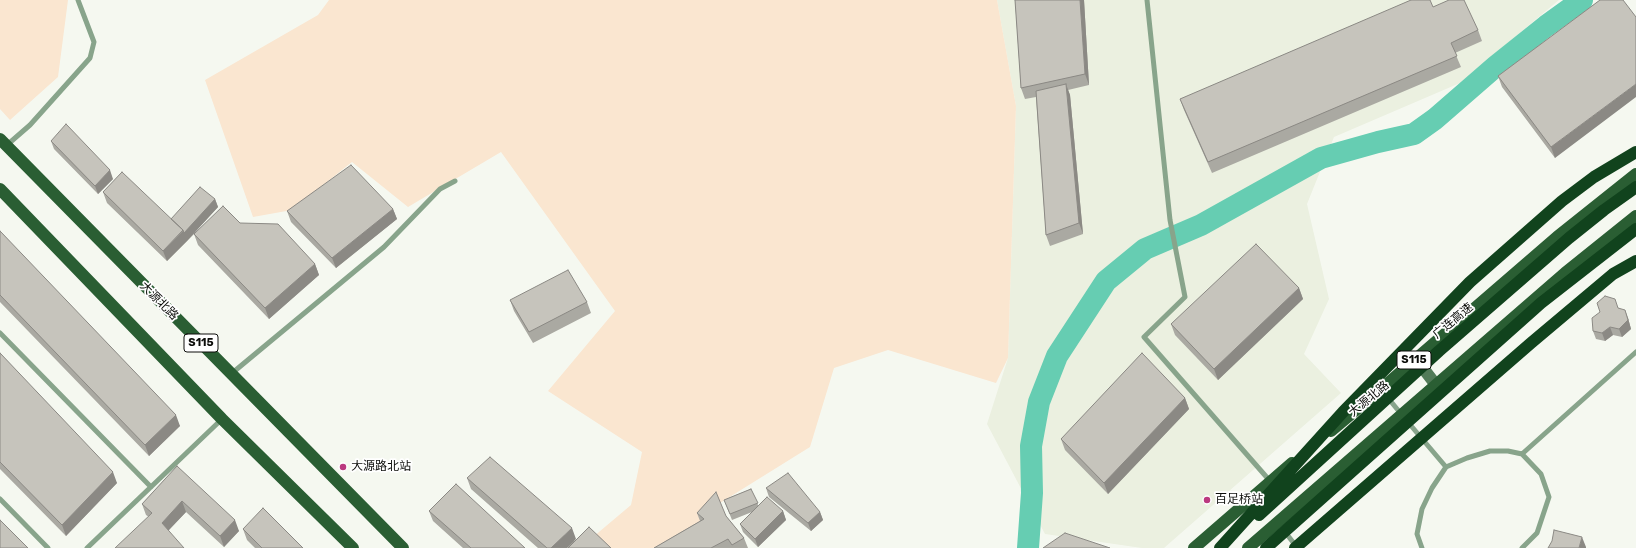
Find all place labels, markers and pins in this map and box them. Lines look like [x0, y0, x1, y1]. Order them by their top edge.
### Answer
place label: 大源路北站 [351, 460, 411, 474]
marker: 大源路北站 [338, 462, 348, 472]
place label: 百足桥站 [1215, 493, 1263, 507]
marker: 百足桥站 [1202, 495, 1212, 505]

